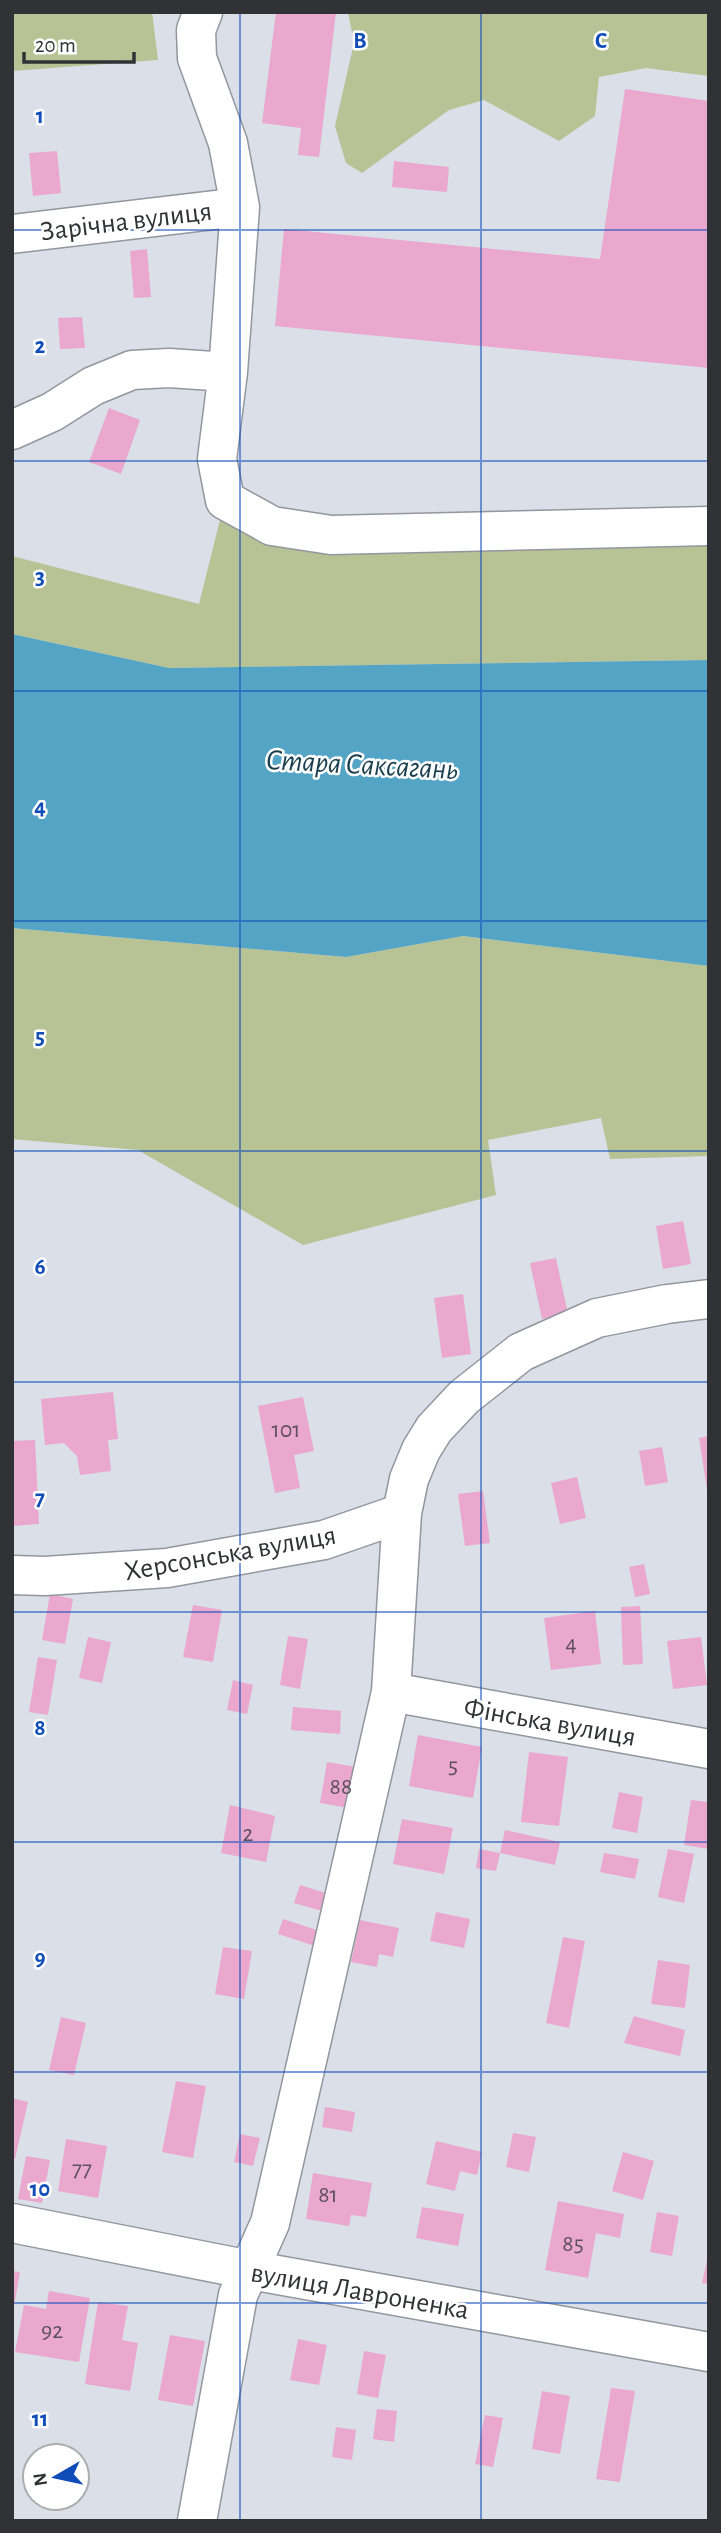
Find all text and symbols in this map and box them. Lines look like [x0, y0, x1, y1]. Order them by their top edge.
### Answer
scale bar [24, 21, 135, 65]
text: B [353, 30, 367, 53]
text: C [595, 30, 607, 53]
text: 20 m [35, 35, 76, 56]
text: 1 [36, 105, 44, 128]
street label: Зарічна вулиця [39, 198, 214, 246]
text: 2 [35, 335, 46, 358]
text: 3 [35, 566, 45, 589]
water label: Стара Саксагань [265, 745, 459, 785]
text: 4 [34, 796, 46, 819]
text: 5 [35, 1026, 45, 1049]
text: 6 [34, 1256, 46, 1279]
house number: 101 [271, 1418, 301, 1442]
text: 7 [35, 1487, 45, 1510]
street label: Херсонська вулиця [122, 1522, 338, 1586]
house number: 4 [565, 1632, 577, 1656]
street label: Фінська вулиця [461, 1694, 638, 1752]
text: 8 [34, 1717, 46, 1740]
house number: 5 [448, 1754, 458, 1778]
house number: 88 [330, 1775, 352, 1799]
house number: 2 [243, 1822, 254, 1846]
text: 9 [34, 1947, 46, 1970]
house number: 77 [72, 2157, 92, 2181]
text: 10 [30, 2178, 50, 2201]
house number: 81 [318, 2183, 338, 2207]
house number: 85 [562, 2232, 584, 2256]
street label: вулиця Лавроненка [248, 2259, 471, 2325]
house number: 92 [41, 2319, 63, 2343]
text: 11 [32, 2408, 48, 2431]
north arrow [21, 2442, 91, 2512]
text: N [30, 2471, 51, 2487]

